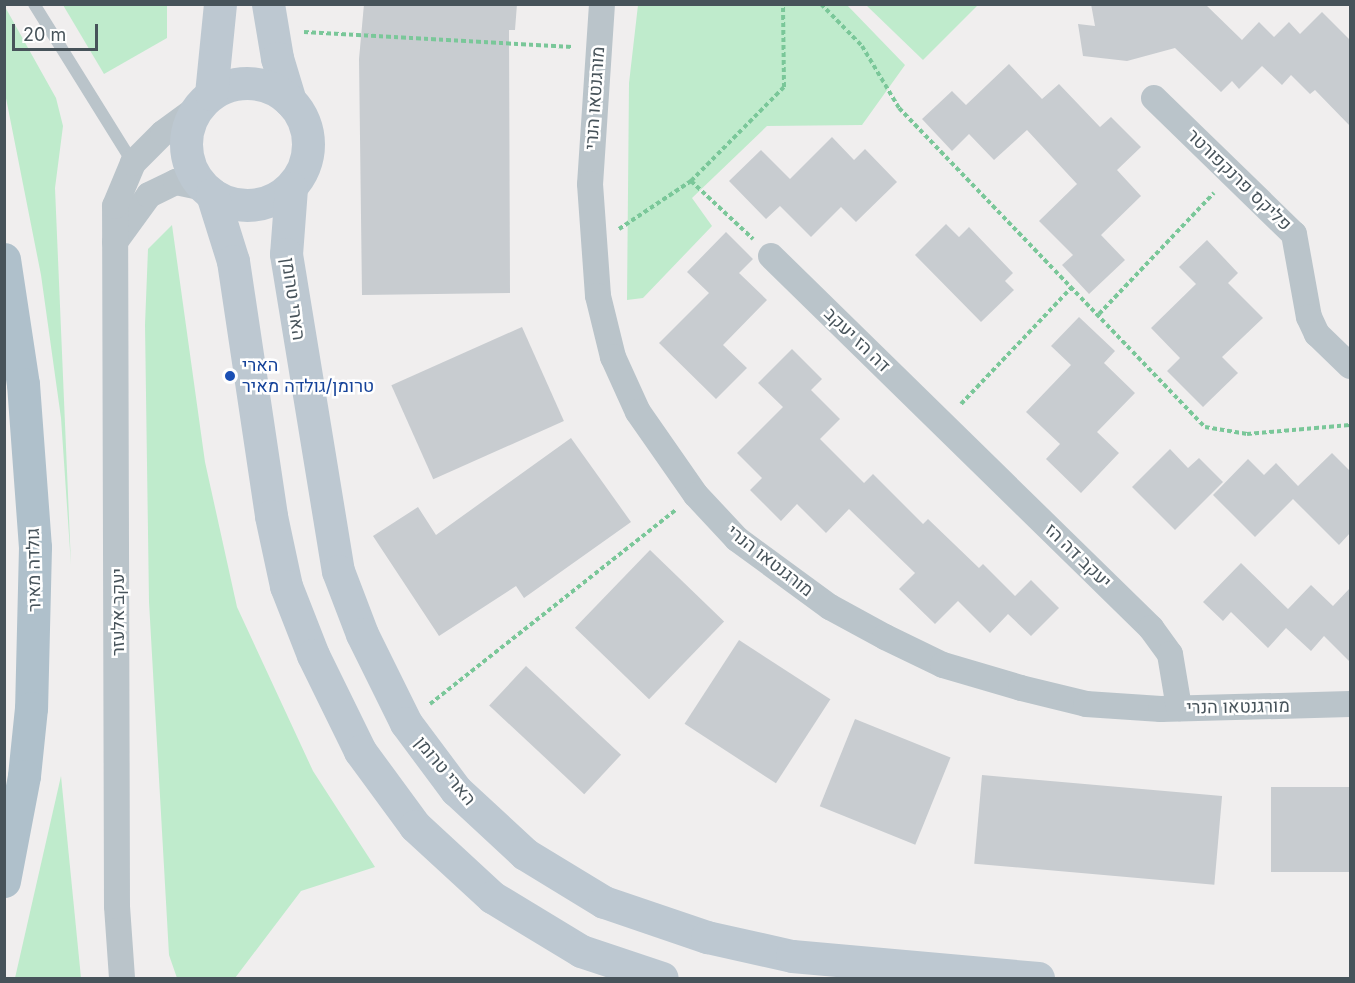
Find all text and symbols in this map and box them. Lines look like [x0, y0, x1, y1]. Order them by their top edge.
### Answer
scale bar [15, 12, 100, 50]
text: 20 m [23, 24, 66, 45]
street label: מורגנטאו הנרי [581, 46, 609, 150]
street label: פליקס פרנקפורטר [1182, 125, 1296, 235]
street label: הארי טרומן [277, 256, 309, 342]
street label: דה הז יעקב [819, 303, 895, 377]
place label: הארי טרומן/גולדה מאיר [242, 355, 374, 398]
marker: הארי טרומן/גולדה מאיר [223, 369, 237, 383]
street label: יעקב דה הז [1040, 519, 1116, 593]
street label: מורגנטאו הנרי [723, 521, 817, 601]
street label: גולדה מאיר [22, 528, 46, 612]
street label: יעקב אלעזר [107, 568, 129, 656]
street label: מורגנטאו הנרי [1186, 695, 1290, 719]
street label: הארי טרומן [410, 732, 480, 810]

